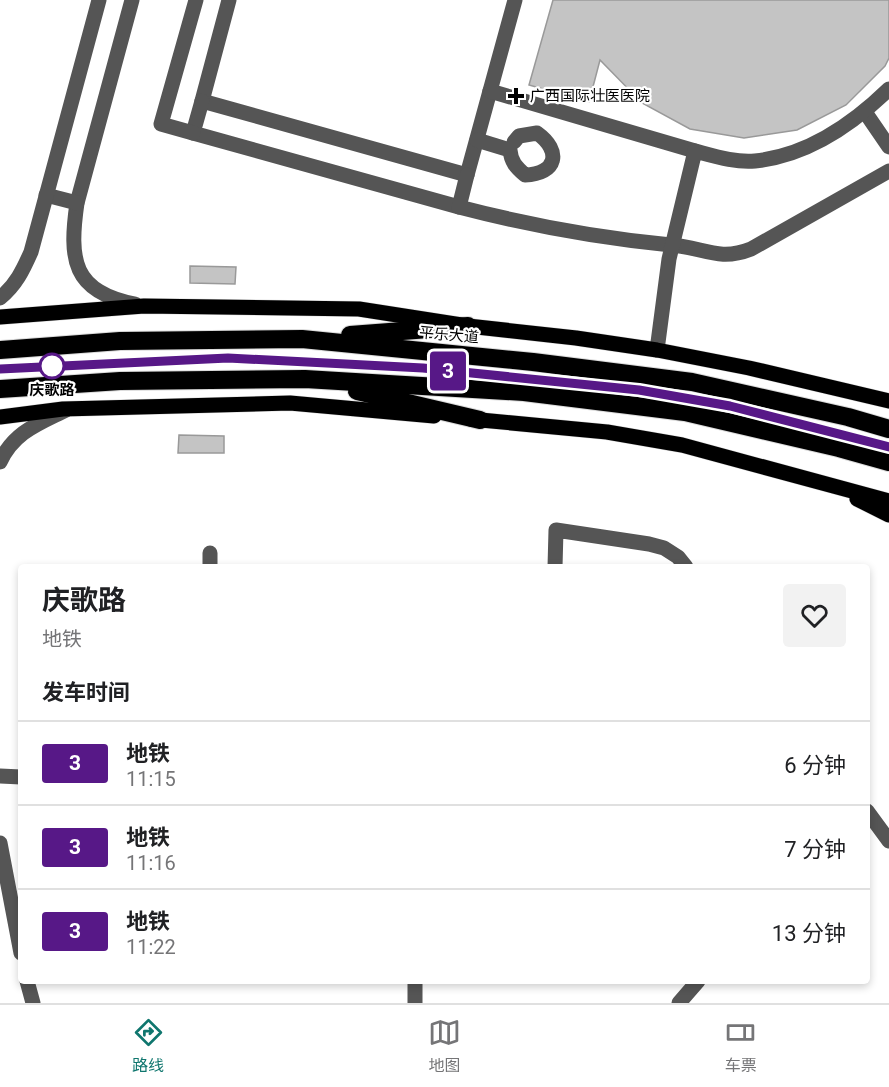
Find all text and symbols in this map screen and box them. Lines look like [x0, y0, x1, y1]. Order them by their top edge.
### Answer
marker: 广西国际壮医医院 [507, 87, 525, 105]
place label: 广西国际壮医医院 [530, 87, 650, 105]
street label: 平乐大道 [418, 323, 480, 347]
line badge: 3 [428, 352, 468, 391]
marker: 庆歌路 [39, 353, 65, 379]
text: 3 [442, 359, 454, 383]
place label: 庆歌路 [29, 381, 75, 399]
text: 庆歌路 [42, 584, 126, 617]
button: heart [783, 584, 846, 647]
text: 地铁 [42, 627, 82, 651]
text: 发车时间 [42, 680, 130, 705]
text: 地铁 [126, 741, 170, 766]
text: 3 [69, 751, 81, 775]
text: 6 分钟 [784, 753, 846, 778]
text: 11:15 [126, 767, 176, 791]
text: 地铁 [126, 825, 170, 850]
text: 3 [69, 835, 81, 859]
text: 7 分钟 [784, 837, 846, 862]
text: 11:16 [126, 851, 176, 875]
text: 地铁 [126, 909, 170, 934]
text: 3 [69, 919, 81, 943]
text: 13 分钟 [772, 921, 846, 946]
text: 11:22 [126, 935, 176, 959]
tab: 路线 [132, 1016, 165, 1076]
tab: 地图 [428, 1016, 461, 1076]
tab: 车票 [724, 1016, 757, 1076]

